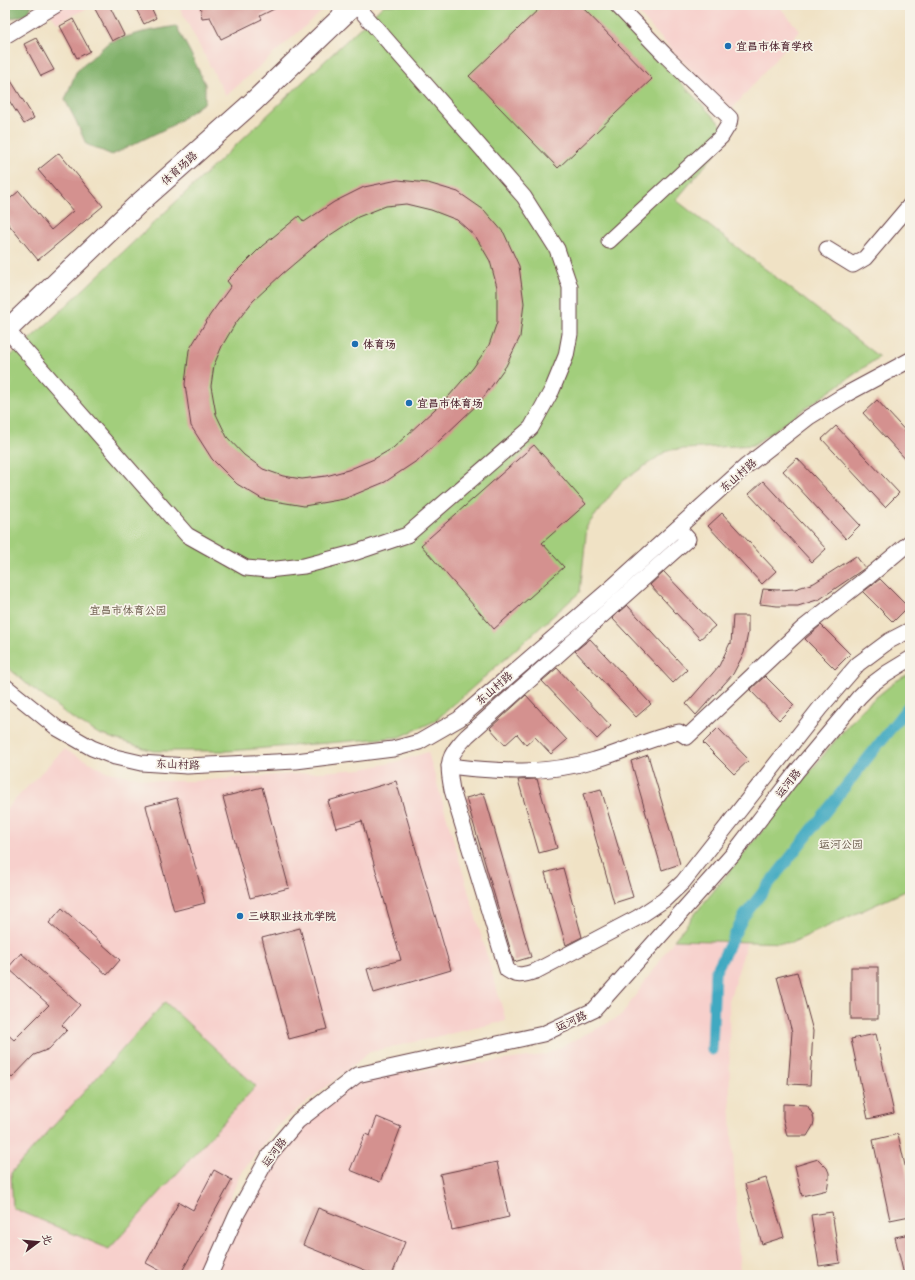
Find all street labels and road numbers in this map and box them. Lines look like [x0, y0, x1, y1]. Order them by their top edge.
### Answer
street label: 体育场路 [158, 148, 200, 188]
street label: 东山村路 [717, 455, 759, 495]
street label: 东山村路 [473, 668, 515, 708]
street label: 东山村路 [156, 756, 200, 772]
street label: 运河路 [772, 766, 804, 800]
street label: 运河路 [553, 1008, 589, 1034]
street label: 运河路 [259, 1135, 289, 1169]

